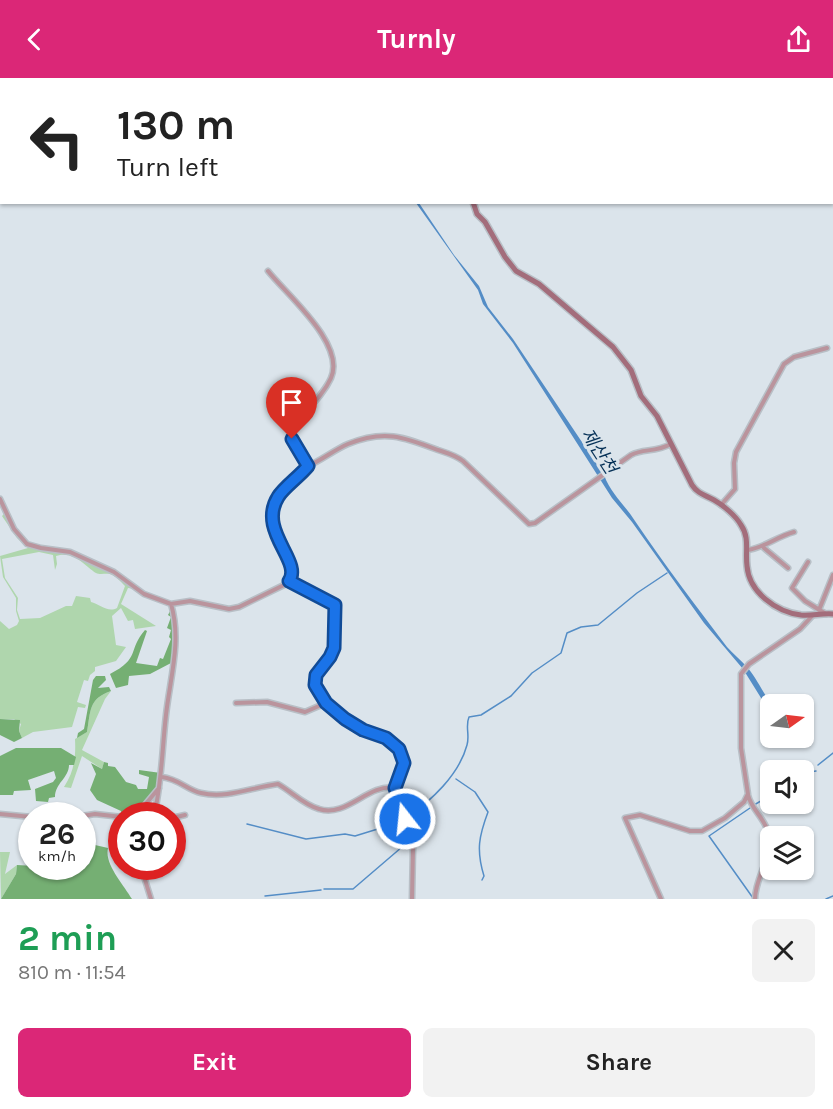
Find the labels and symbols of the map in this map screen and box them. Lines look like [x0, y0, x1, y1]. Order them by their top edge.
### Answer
pin [266, 377, 317, 439]
water label: 제산천 [576, 424, 623, 480]
north arrow [760, 694, 814, 748]
position arrow [373, 787, 437, 851]
speed limit sign: 30 [108, 802, 186, 880]

